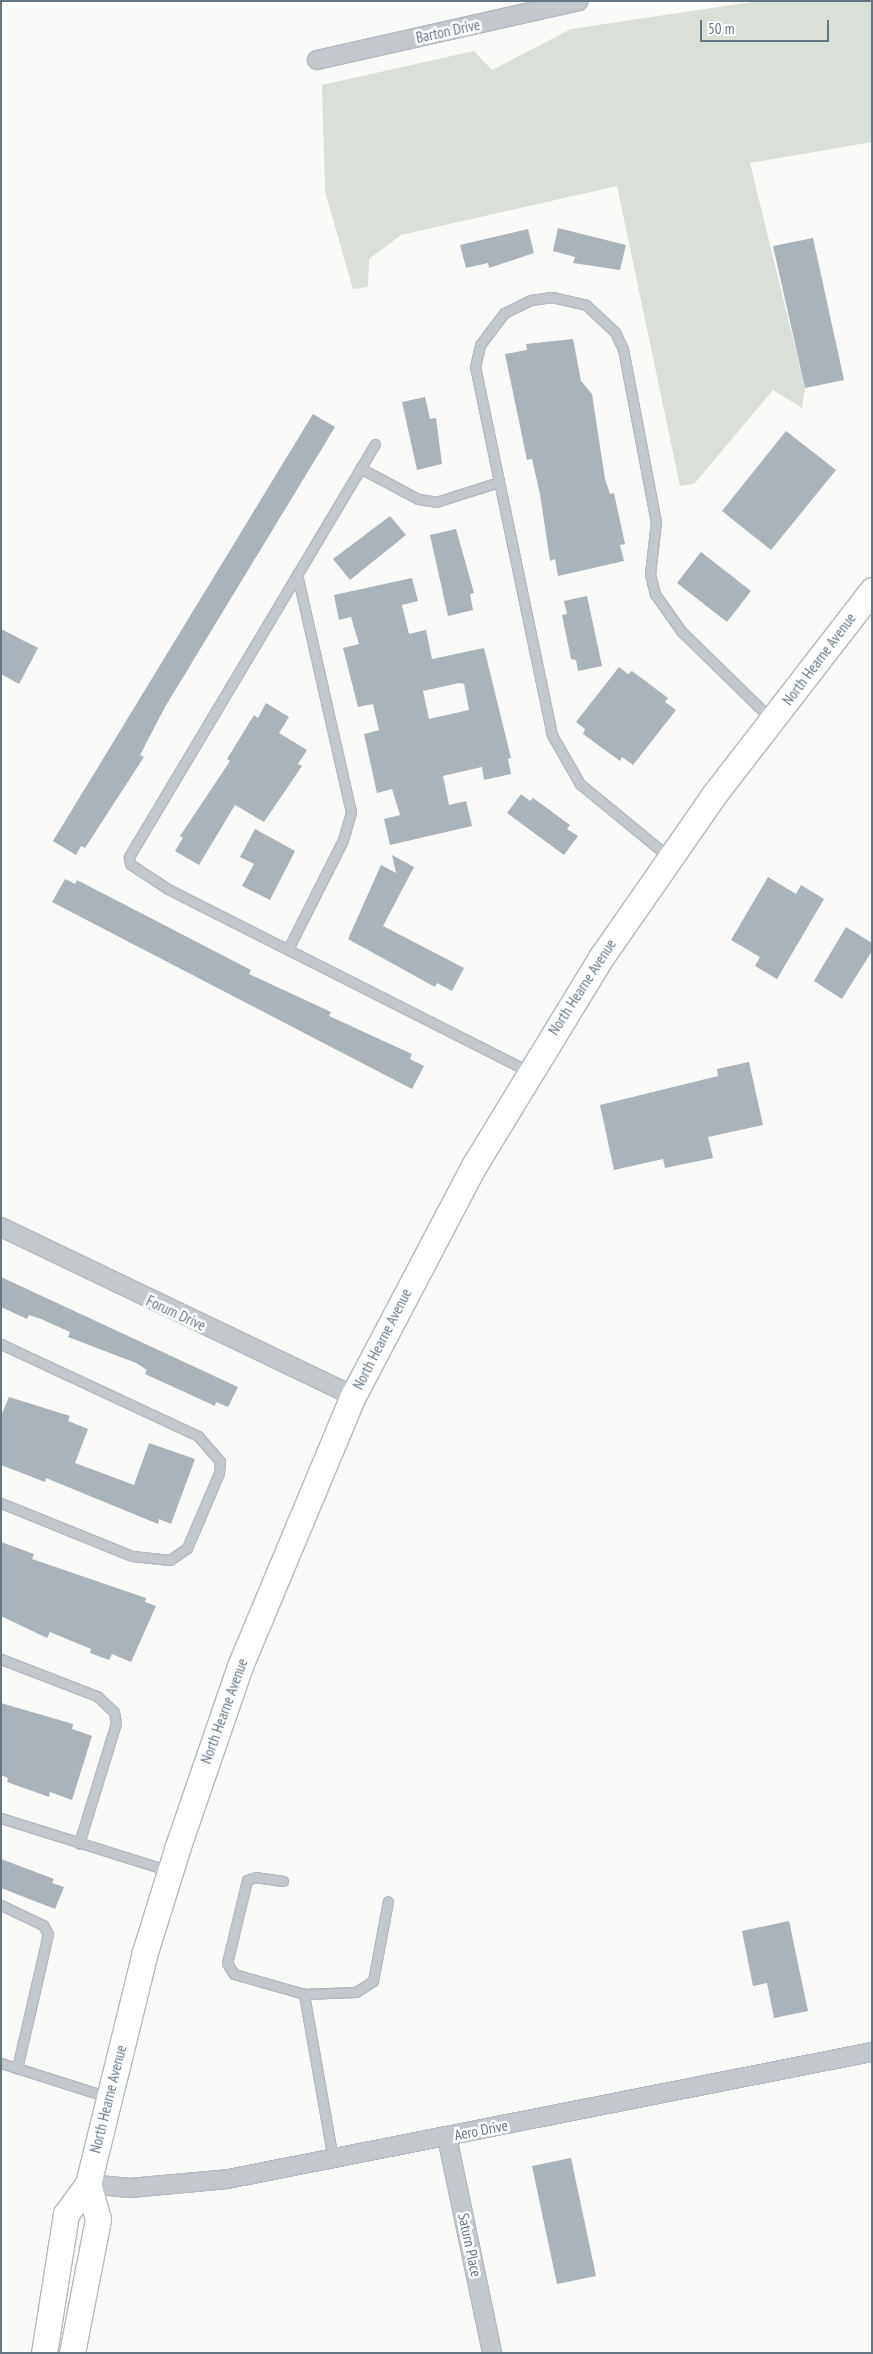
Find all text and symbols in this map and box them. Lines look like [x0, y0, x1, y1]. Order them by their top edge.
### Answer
scale bar [703, 10, 832, 42]
street label: Barton Drive [414, 15, 482, 47]
text: 50 m [708, 19, 734, 38]
street label: North Hearne Avenue [778, 609, 860, 709]
street label: North Hearne Avenue [544, 935, 620, 1039]
street label: North Hearne Avenue [349, 1285, 415, 1393]
street label: Forum Drive [143, 1291, 209, 1335]
street label: North Hearne Avenue [197, 1656, 251, 1766]
street label: North Hearne Avenue [86, 2043, 130, 2155]
street label: Aero Drive [453, 2116, 509, 2144]
street label: Saturn Place [454, 2212, 486, 2278]

